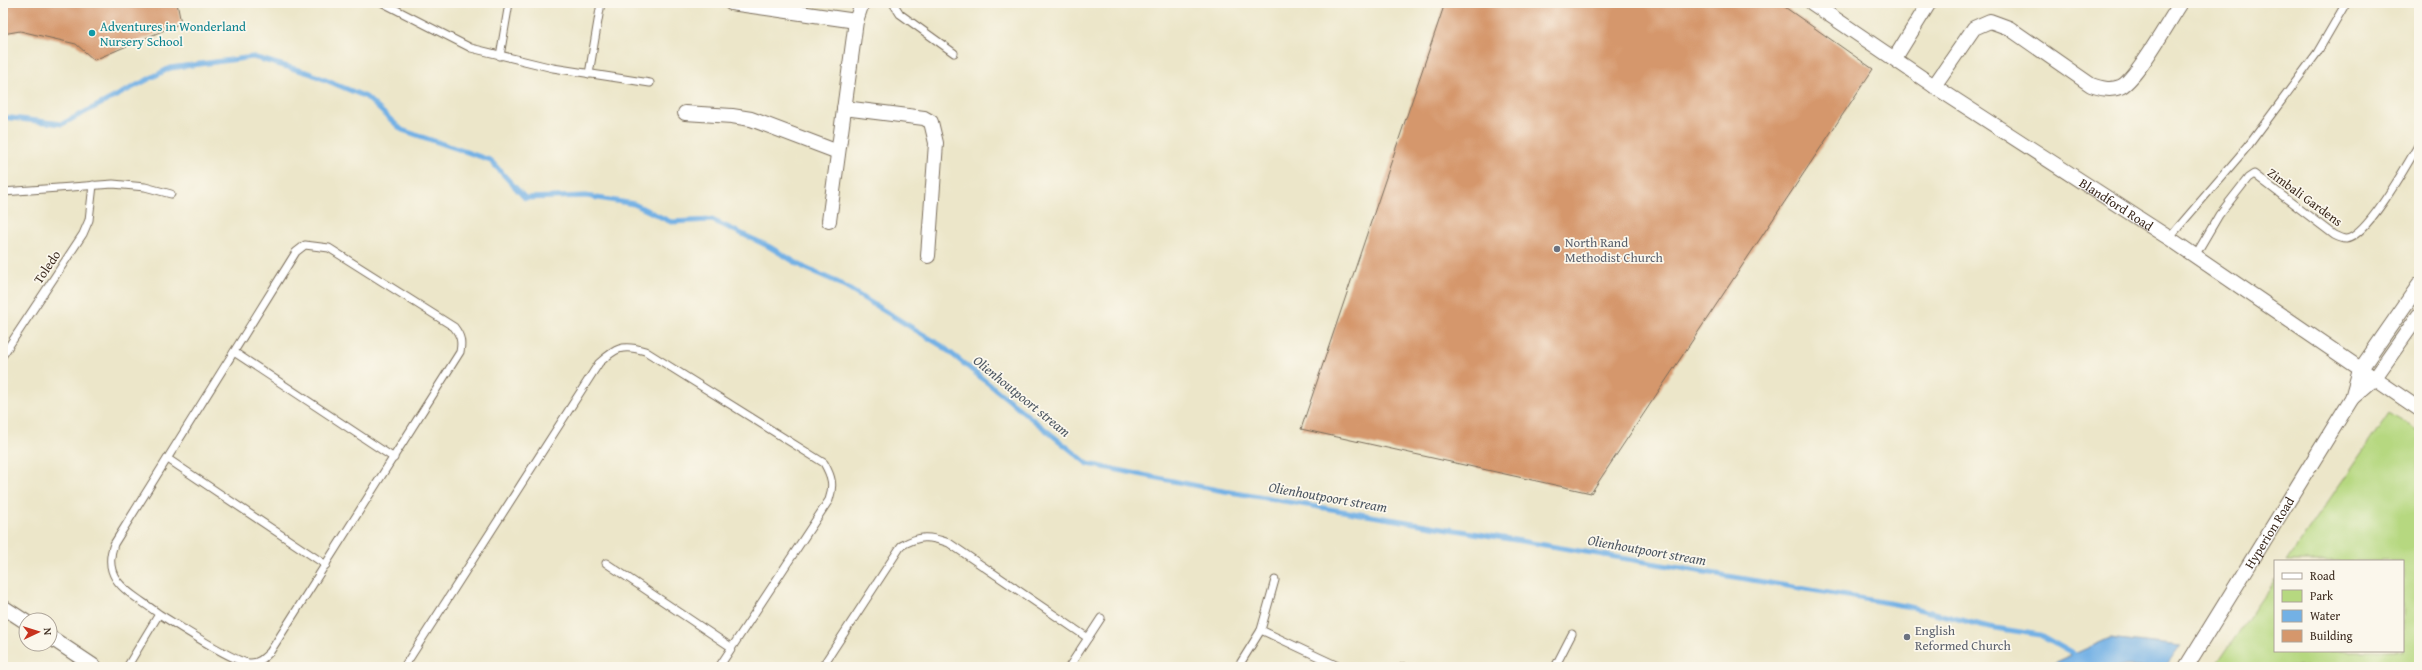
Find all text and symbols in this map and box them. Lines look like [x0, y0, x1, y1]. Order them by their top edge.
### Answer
place label: Adventures in Wonderland Nursery School [100, 17, 246, 51]
marker: Adventures in Wonderland Nursery School [87, 28, 97, 38]
street label: Zimbali Gardens [2264, 163, 2346, 231]
street label: Blandford Road [2076, 173, 2157, 235]
place label: North Rand Methodist Church [1565, 233, 1664, 267]
marker: North Rand Methodist Church [1552, 244, 1562, 254]
street label: Toledo [29, 246, 65, 288]
water label: Olienhoutpoort stream [969, 350, 1075, 442]
water label: Olienhoutpoort stream [1267, 477, 1389, 517]
street label: Hyperion Road [2240, 493, 2298, 572]
water label: Olienhoutpoort stream [1586, 530, 1708, 570]
legend [2274, 560, 2404, 652]
text: Road [2310, 567, 2336, 584]
text: Park [2310, 587, 2334, 604]
text: Water [2310, 607, 2340, 624]
north arrow [18, 612, 58, 652]
place label: English Reformed Church [1915, 621, 2011, 655]
text: N [40, 627, 56, 636]
text: Building [2310, 627, 2353, 644]
marker: English Reformed Church [1902, 632, 1912, 642]

